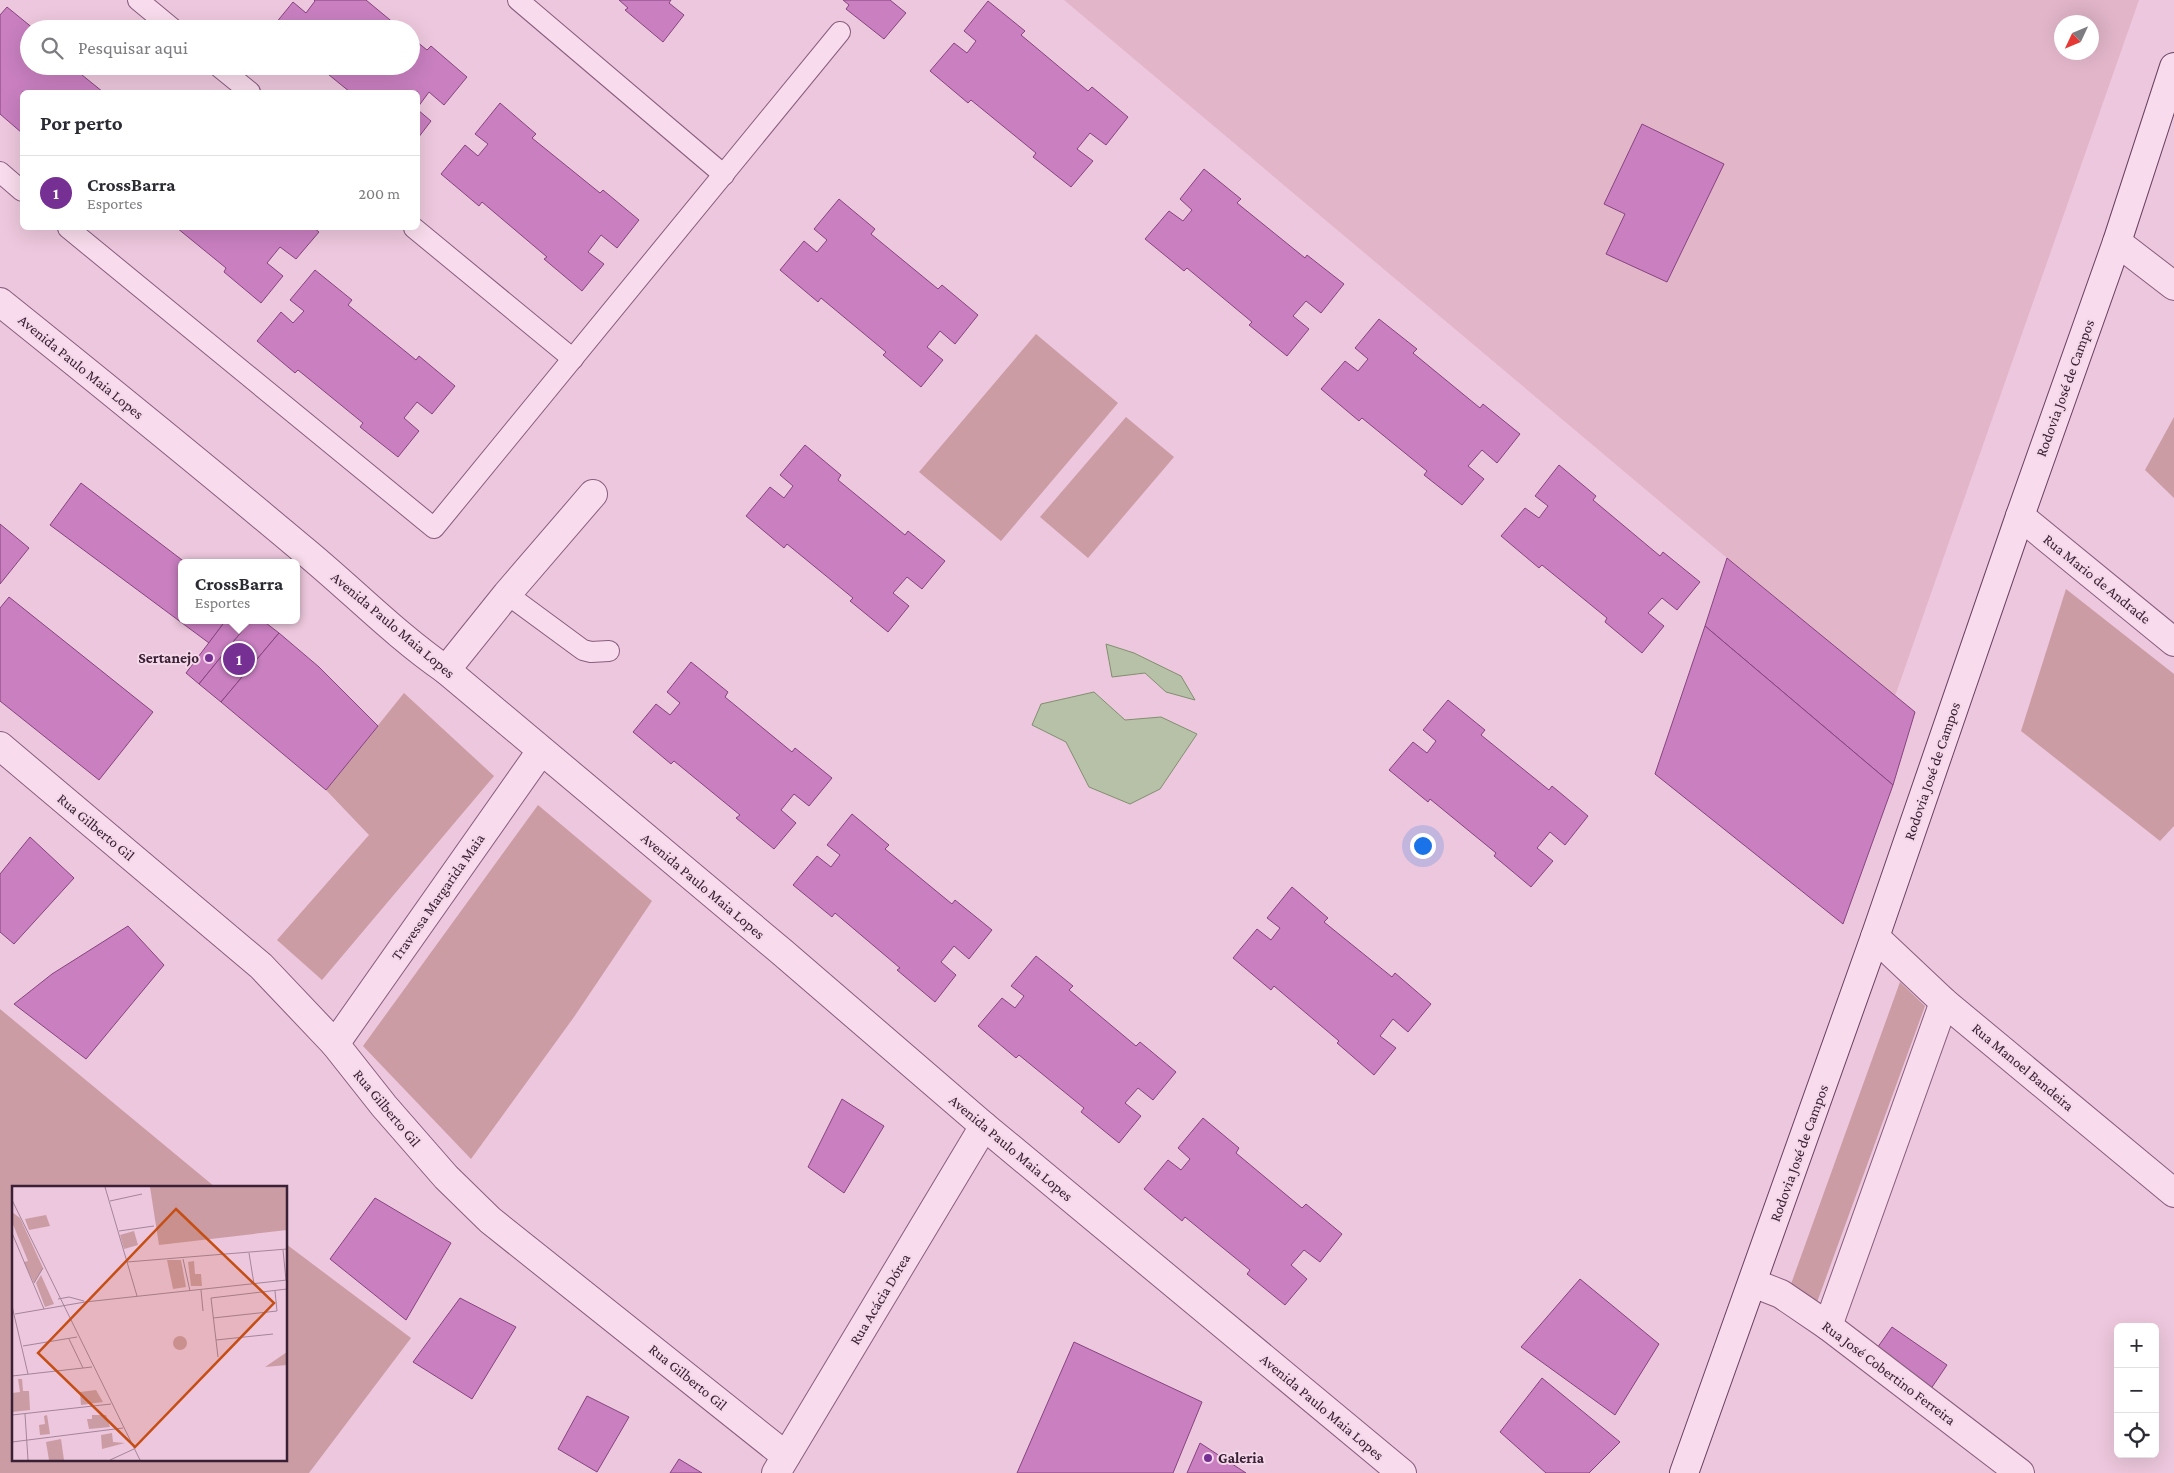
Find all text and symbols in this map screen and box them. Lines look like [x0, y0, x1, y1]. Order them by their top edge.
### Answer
north arrow [2054, 15, 2099, 60]
search box [20, 20, 420, 75]
icon: search [38, 34, 66, 62]
text: Pesquisar aqui [78, 37, 188, 58]
text: Por perto [40, 111, 123, 135]
text: CrossBarra [87, 174, 176, 195]
text: 1 [53, 185, 59, 202]
text: 200 m [358, 185, 400, 202]
text: Esportes [87, 195, 142, 212]
street label: Avenida Paulo Maia Lopes [15, 312, 147, 423]
street label: Rodovia José de Campos [2033, 317, 2098, 459]
street label: Rua Mario de Andrade [2040, 531, 2154, 627]
popup [178, 559, 300, 624]
street label: Avenida Paulo Maia Lopes [327, 569, 458, 682]
text: CrossBarra [195, 573, 283, 594]
text: Esportes [195, 594, 250, 611]
pin: 1 [223, 640, 255, 678]
place label: Sertanejo [138, 650, 199, 667]
marker: Sertanejo [203, 652, 215, 664]
street label: Rodovia José de Campos [1901, 700, 1964, 842]
street label: Rua Gilberto Gil [54, 790, 138, 864]
street label: Avenida Paulo Maia Lopes [637, 830, 768, 943]
street label: Travessa Margarida Maia [388, 831, 489, 964]
your location [1410, 833, 1436, 859]
street label: Rua Manoel Bandeira [1969, 1020, 2077, 1114]
street label: Rua Gilberto Gil [350, 1066, 424, 1150]
street label: Rodovia José de Campos [1767, 1082, 1832, 1224]
street label: Avenida Paulo Maia Lopes [945, 1092, 1076, 1205]
inset map [12, 1186, 288, 1460]
street label: Rua Acácia Dórea [847, 1251, 914, 1347]
street label: Rua José Cobertino Ferreira [1819, 1318, 1959, 1429]
map controls [2114, 1323, 2159, 1458]
button: + [2114, 1323, 2159, 1368]
street label: Rua Gilberto Gil [646, 1341, 730, 1413]
street label: Avenida Paulo Maia Lopes [1256, 1351, 1387, 1464]
button: − [2114, 1368, 2159, 1413]
button: locate [2114, 1413, 2159, 1458]
place label: Galeria [1218, 1450, 1265, 1466]
marker: Galeria [1202, 1452, 1214, 1464]

